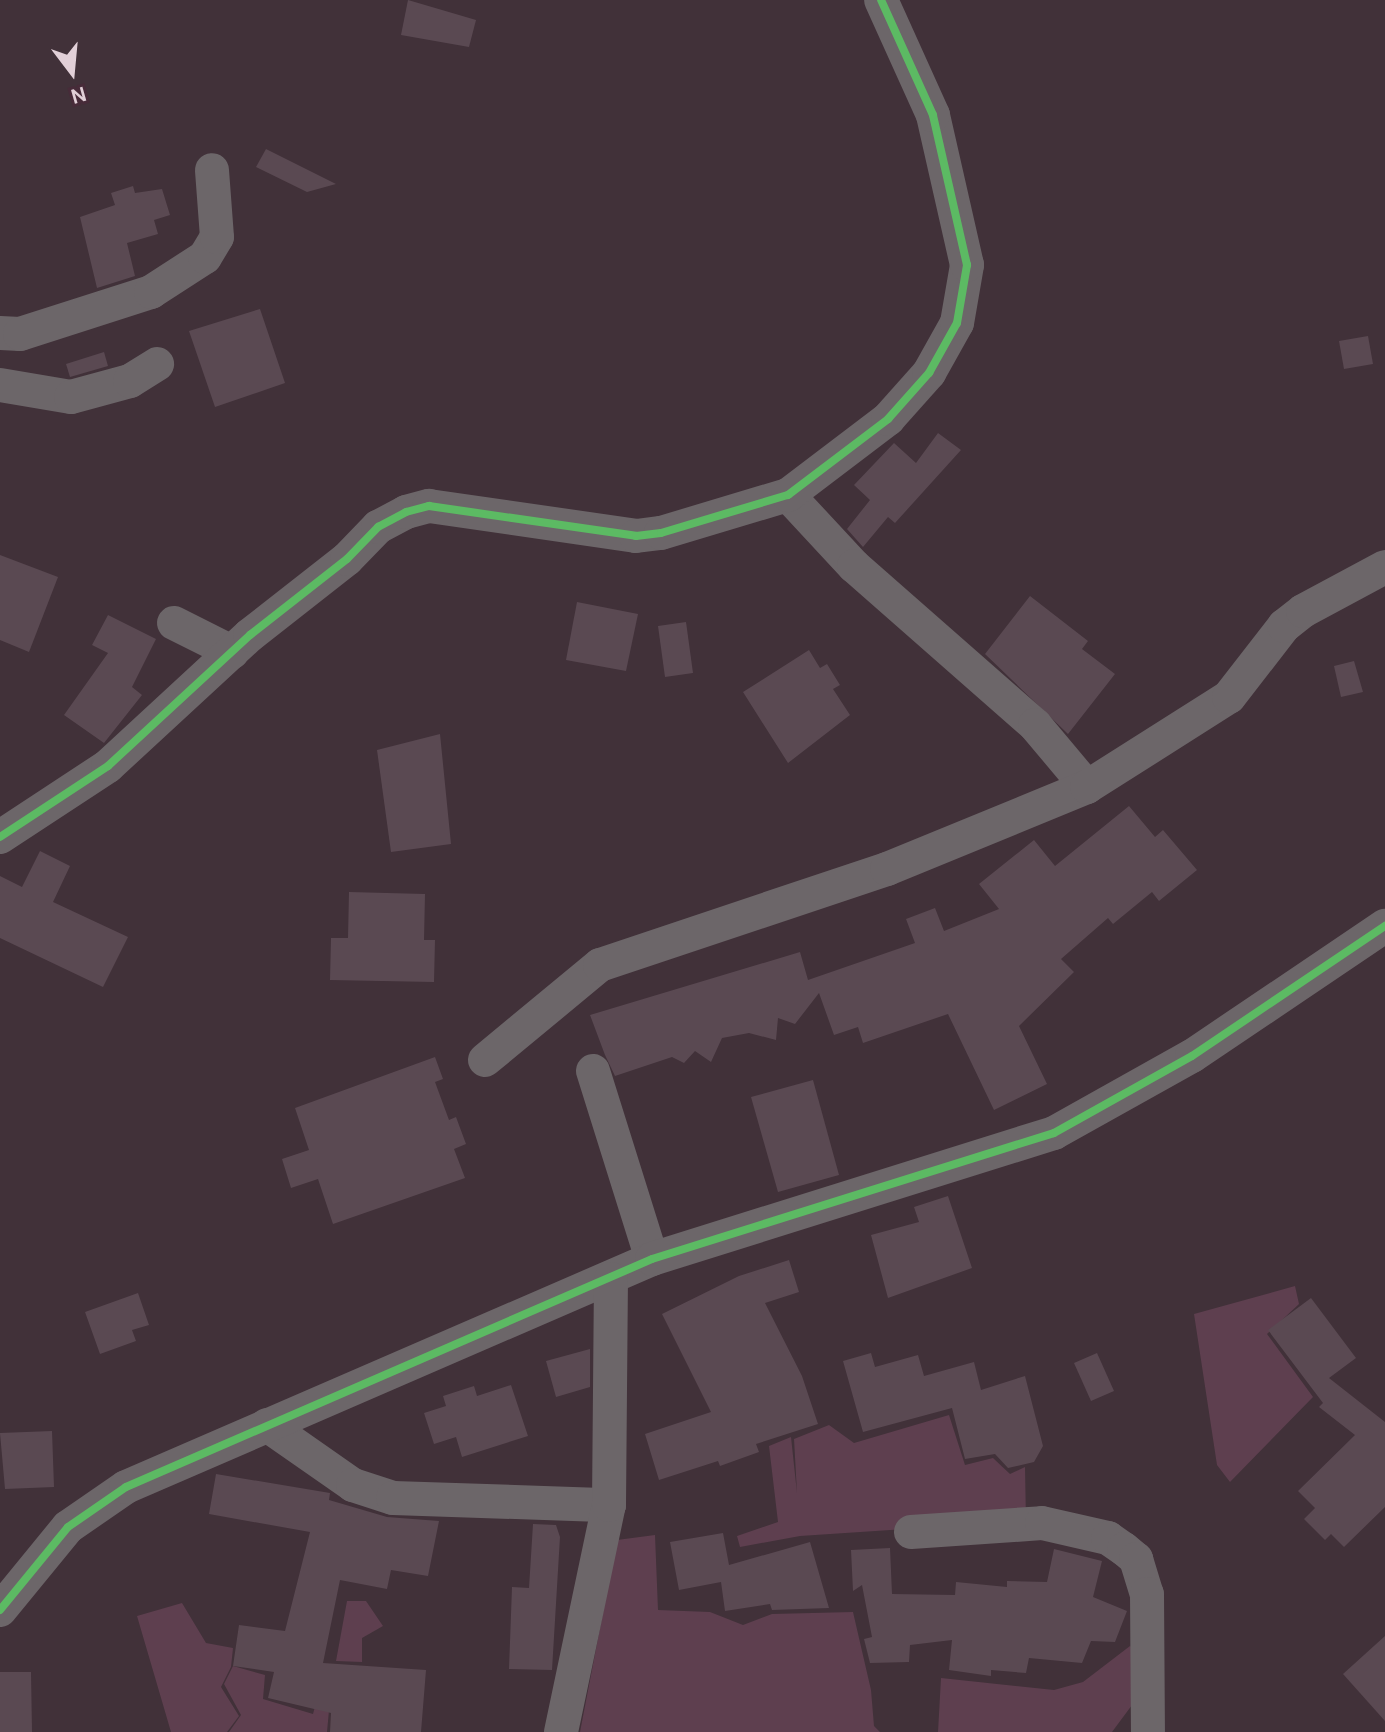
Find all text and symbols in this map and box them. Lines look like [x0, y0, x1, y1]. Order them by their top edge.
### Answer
north arrow [32, 32, 112, 112]
text: N [67, 80, 90, 110]

